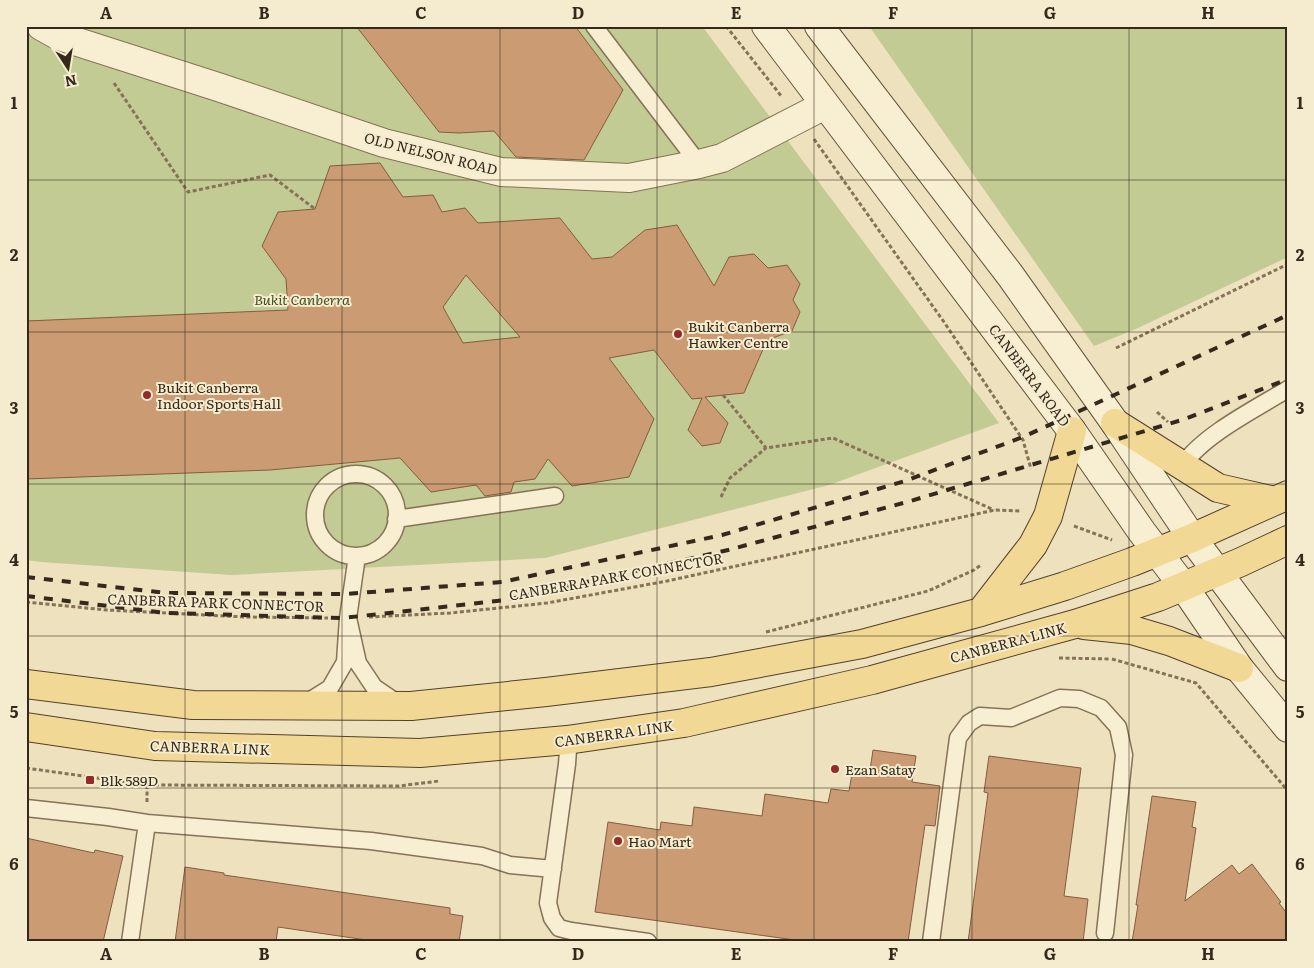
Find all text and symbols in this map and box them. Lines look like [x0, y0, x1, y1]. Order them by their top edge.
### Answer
text: A [100, 0, 112, 24]
text: B [258, 0, 270, 24]
text: C [415, 0, 427, 24]
text: D [572, 0, 584, 24]
text: E [731, 0, 742, 24]
text: F [888, 0, 898, 24]
text: G [1044, 0, 1056, 24]
text: H [1201, 0, 1215, 24]
north arrow [42, 42, 92, 92]
text: N [63, 71, 79, 93]
text: 1 [11, 90, 18, 114]
text: 1 [1297, 90, 1304, 114]
street label: OLD NELSON ROAD [362, 127, 500, 179]
text: 2 [10, 242, 19, 266]
text: 2 [1296, 242, 1305, 266]
park label: Bukit Canberra [254, 289, 350, 309]
place label: Bukit Canberra Hawker Centre [688, 316, 790, 352]
street label: CANBERRA ROAD [985, 320, 1075, 431]
marker: Bukit Canberra Hawker Centre [672, 328, 684, 340]
place label: Bukit Canberra Indoor Sports Hall [157, 377, 281, 413]
marker: Bukit Canberra Indoor Sports Hall [141, 389, 153, 401]
text: 3 [10, 395, 19, 419]
text: 3 [1296, 395, 1305, 419]
text: 4 [9, 547, 19, 571]
street label: CANBERRA PARK CONNECTOR [507, 547, 725, 605]
text: 4 [1295, 547, 1305, 571]
street label: CANBERRA PARK CONNECTOR [107, 588, 325, 616]
street label: CANBERRA LINK [947, 617, 1069, 667]
text: 5 [10, 699, 19, 723]
text: 5 [1296, 699, 1305, 723]
street label: CANBERRA LINK [553, 715, 675, 751]
street label: CANBERRA LINK [150, 735, 271, 759]
place label: Ezan Satay [845, 759, 917, 779]
marker: Ezan Satay [829, 763, 841, 775]
place label: Blk 589D [100, 770, 158, 790]
marker: Blk 589D [84, 774, 96, 786]
place label: Hao Mart [628, 831, 692, 851]
marker: Hao Mart [612, 835, 624, 847]
text: 6 [9, 851, 19, 875]
text: 6 [1295, 851, 1305, 875]
text: A [100, 941, 112, 965]
text: B [258, 941, 270, 965]
text: C [415, 941, 427, 965]
text: D [572, 941, 584, 965]
text: E [731, 941, 742, 965]
text: F [888, 941, 898, 965]
text: G [1044, 941, 1056, 965]
text: H [1201, 941, 1215, 965]

